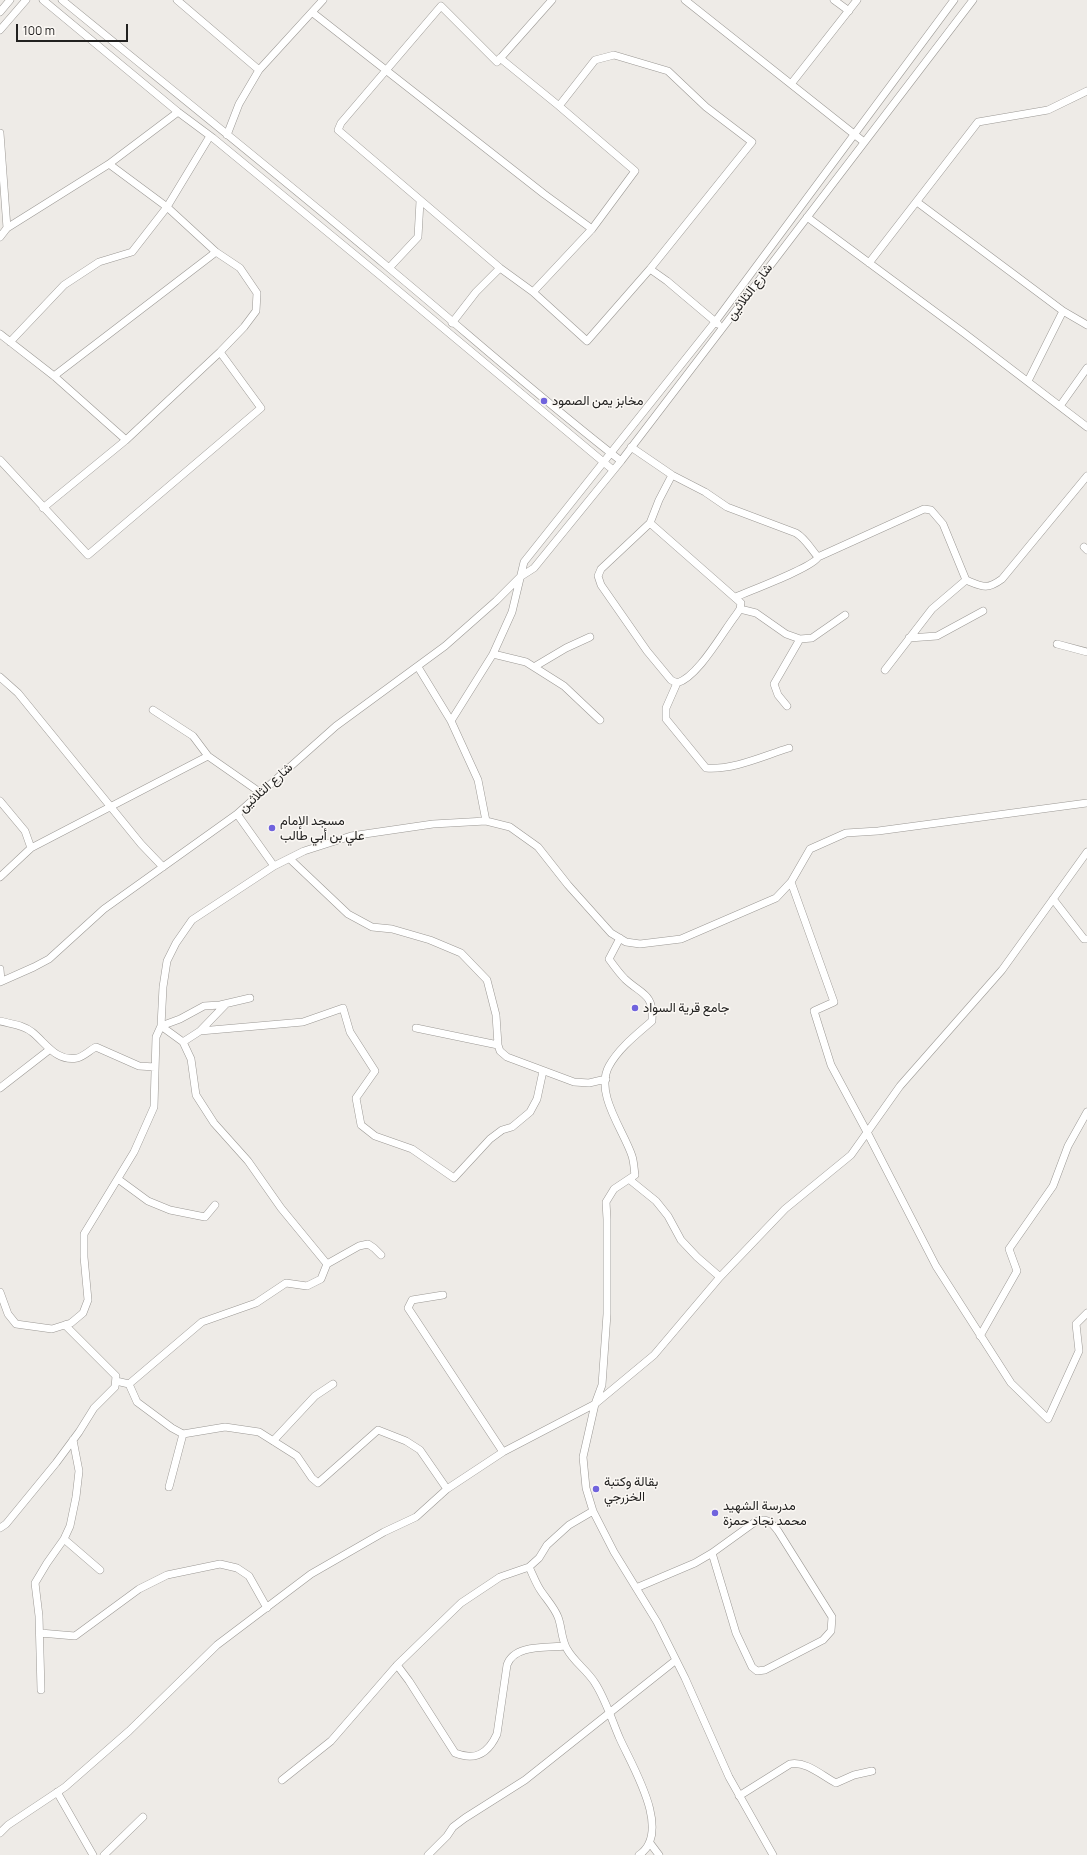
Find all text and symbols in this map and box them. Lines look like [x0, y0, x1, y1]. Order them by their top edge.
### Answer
scale bar [18, 16, 130, 42]
text: 100 m [23, 22, 55, 39]
street label: شارع الثلاثين [724, 261, 776, 323]
place label: مخابز يمن الصمود [552, 393, 644, 409]
marker: مخابز يمن الصمود [539, 396, 549, 406]
street label: شارع الثلاثين [236, 760, 296, 816]
place label: مسجد الإمام علي بن أبي طالب [280, 813, 365, 844]
marker: مسجد الإمام علي بن أبي طالب [267, 823, 277, 833]
place label: جامع قرية السواد [643, 1000, 730, 1016]
marker: جامع قرية السواد [630, 1003, 640, 1013]
place label: بقالة وكتبة الخزرجي [604, 1474, 658, 1505]
marker: بقالة وكتبة الخزرجي [591, 1484, 601, 1494]
place label: مدرسة الشهيد محمد نجاد حمزة [723, 1498, 807, 1529]
marker: مدرسة الشهيد محمد نجاد حمزة [710, 1508, 720, 1518]

